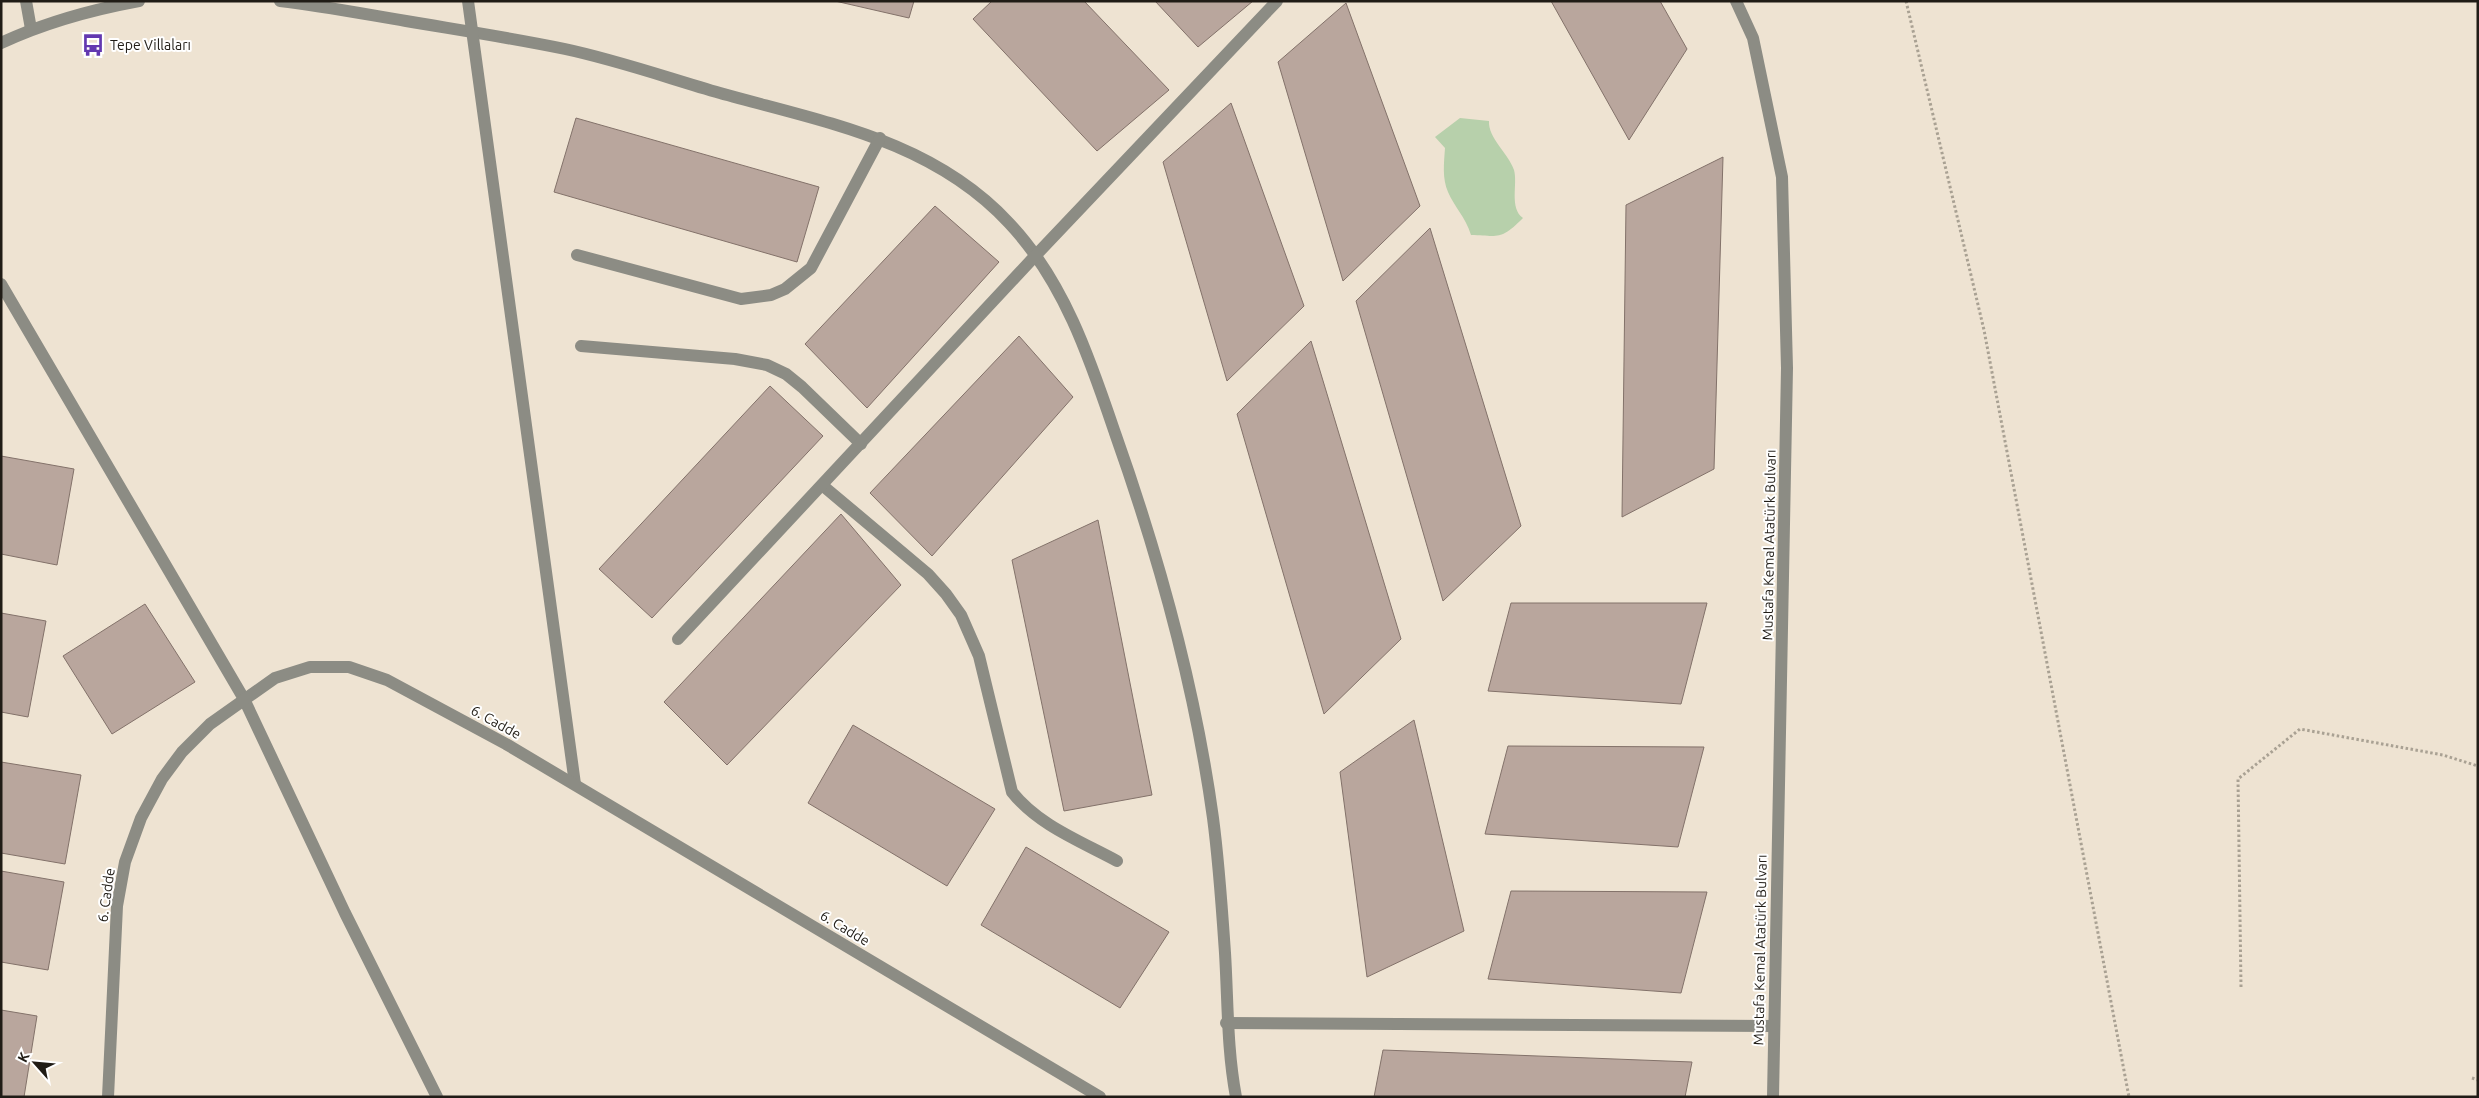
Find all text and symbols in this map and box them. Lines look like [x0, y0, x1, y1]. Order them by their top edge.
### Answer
bus stop icon: Tepe Villaları [80, 32, 106, 58]
place label: Tepe Villaları [110, 37, 191, 53]
street label: Mustafa Kemal Atatürk Bulvarı [1759, 449, 1779, 641]
street label: 6. Cadde [468, 702, 524, 742]
street label: Mustafa Kemal Atatürk Bulvarı [1750, 854, 1770, 1046]
street label: 6. Cadde [94, 867, 118, 923]
street label: 6. Cadde [818, 907, 872, 949]
north arrow [10, 1038, 60, 1088]
text: K [14, 1049, 33, 1065]

